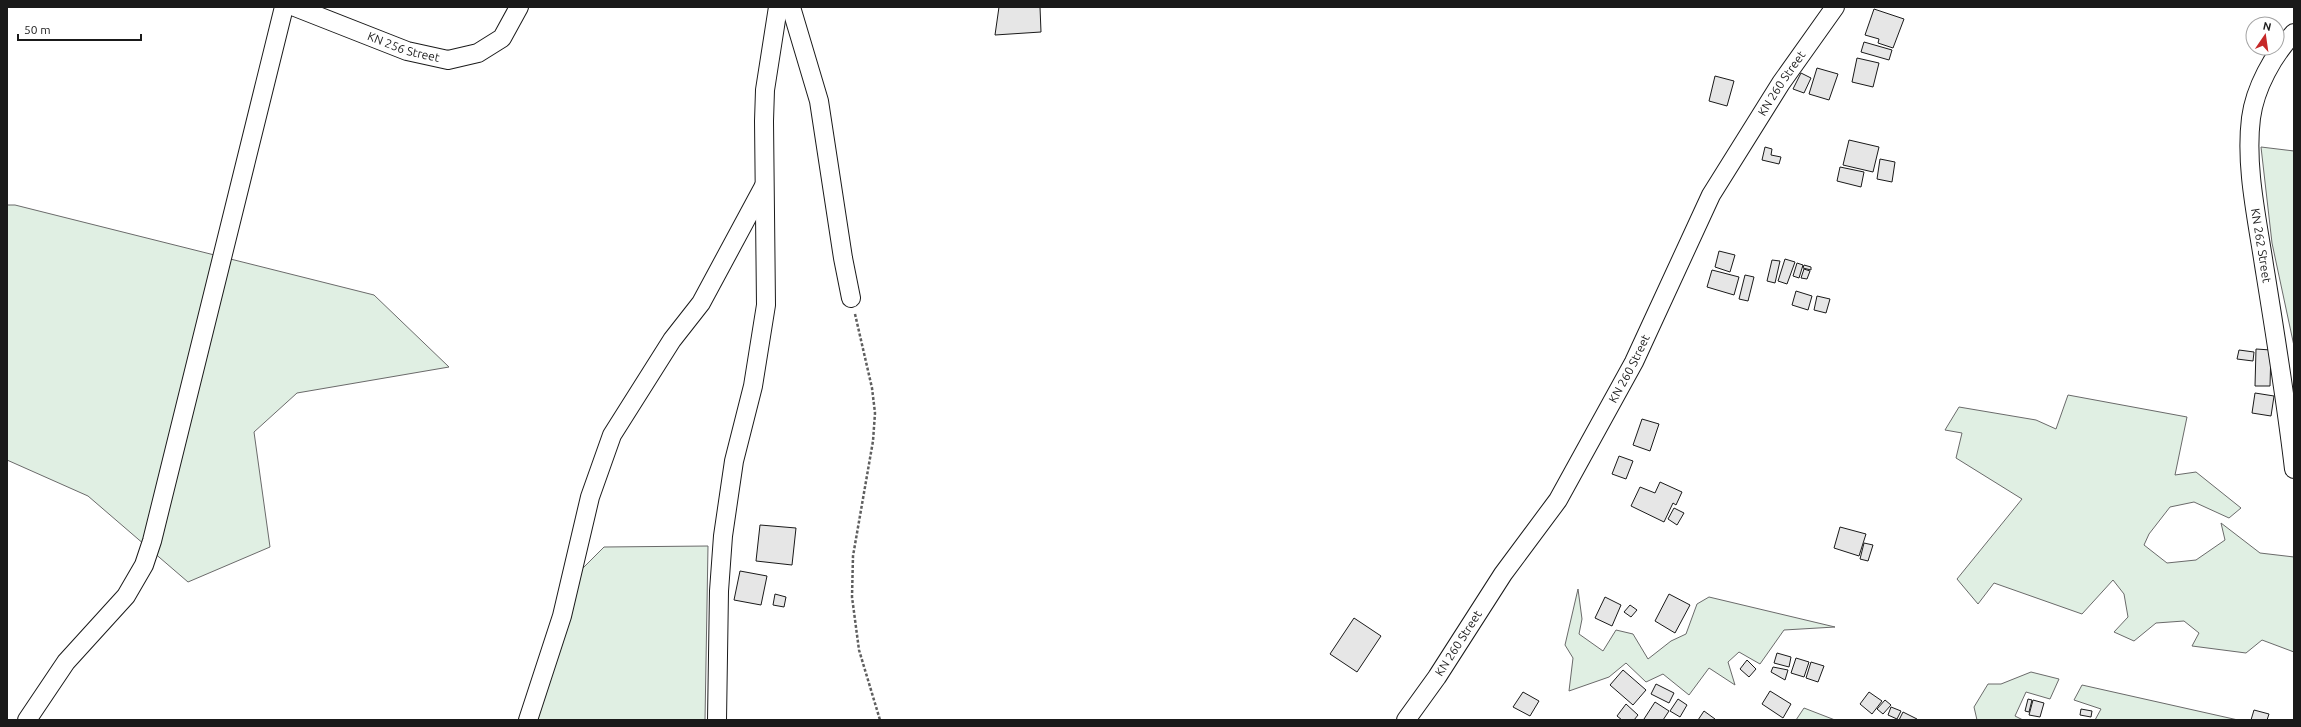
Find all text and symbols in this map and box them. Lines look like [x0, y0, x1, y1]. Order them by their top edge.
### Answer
scale bar [18, 16, 141, 42]
north arrow [2245, 16, 2285, 56]
text: N [2262, 19, 2273, 33]
text: 50 m [24, 23, 51, 36]
street label: KN 256 Street [366, 29, 441, 64]
street label: KN 260 Street [1755, 48, 1808, 118]
street label: KN 262 Street [2249, 207, 2274, 284]
street label: KN 260 Street [1606, 332, 1652, 405]
street label: KN 260 Street [1432, 608, 1484, 678]

